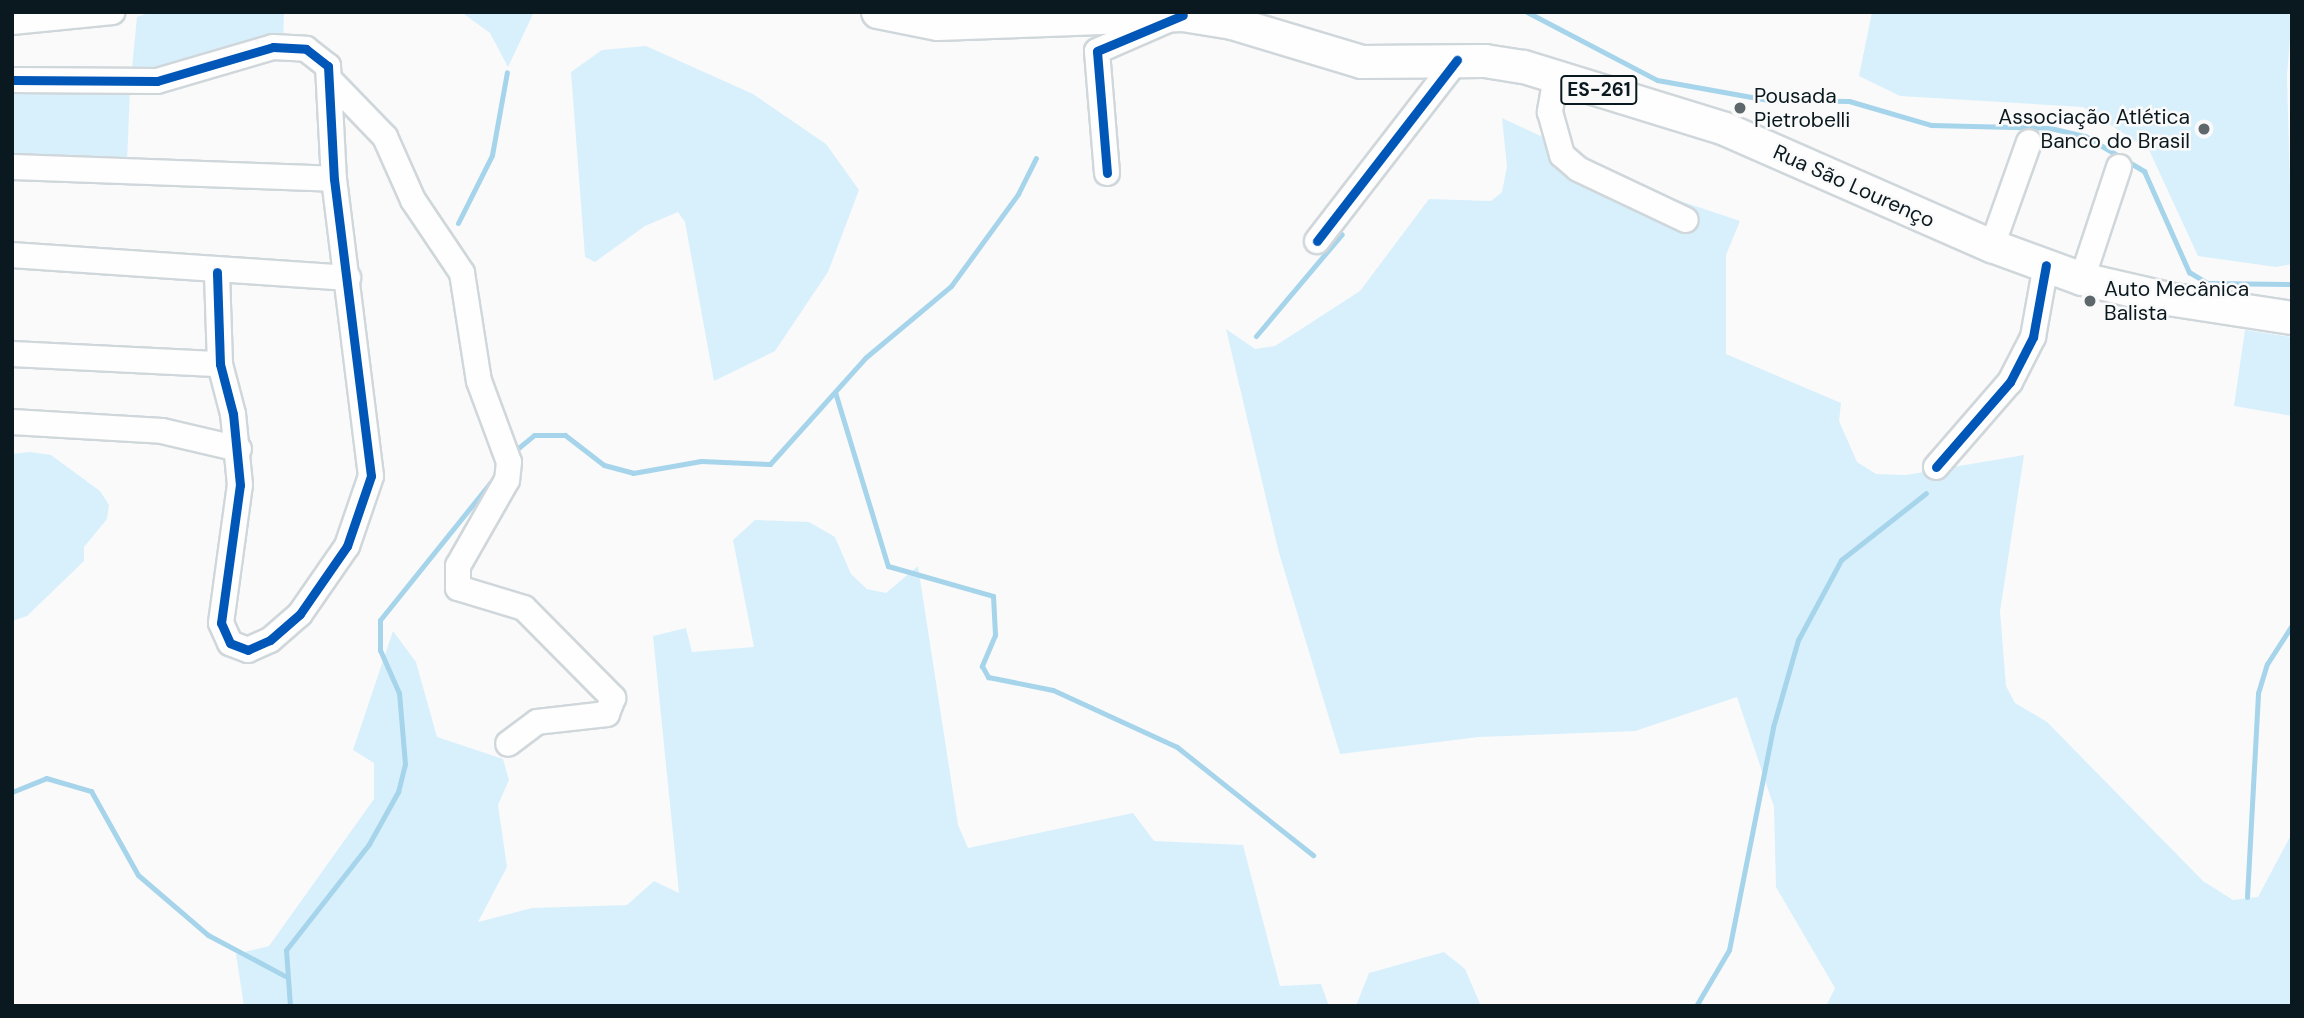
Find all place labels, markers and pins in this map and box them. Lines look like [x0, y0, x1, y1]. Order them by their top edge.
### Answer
place label: Pousada Pietrobelli [1754, 83, 1850, 133]
marker: Pousada Pietrobelli [1732, 100, 1748, 116]
place label: Associação Atlética Banco do Brasil [1998, 104, 2190, 154]
marker: Associação Atlética Banco do Brasil [2196, 121, 2212, 137]
place label: Auto Mecânica Balista [2104, 276, 2249, 326]
marker: Auto Mecânica Balista [2082, 293, 2098, 309]

